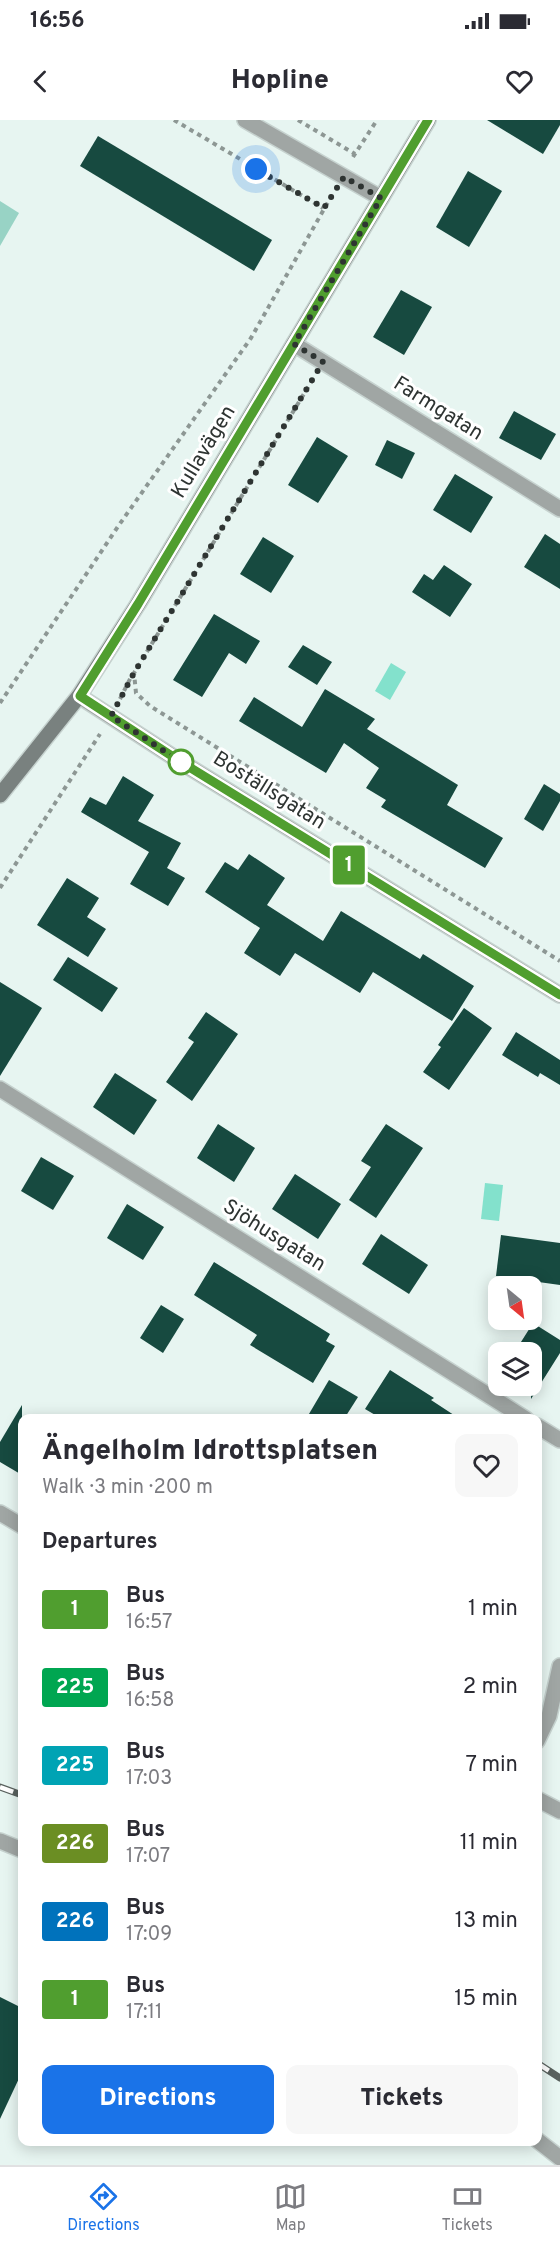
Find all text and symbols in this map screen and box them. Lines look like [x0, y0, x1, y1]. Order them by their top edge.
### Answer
text: 16:56 [30, 8, 85, 35]
text: Hopline [231, 64, 329, 98]
icon: back [24, 65, 57, 98]
icon: heart [503, 65, 536, 98]
your location [241, 154, 271, 184]
street label: Farmgatan [388, 371, 488, 447]
street label: Kullavägen [166, 400, 242, 504]
street label: Boställsgatan [208, 746, 330, 836]
unlabelled marker [168, 749, 194, 775]
line badge: 1 [330, 846, 368, 884]
text: 1 [345, 852, 353, 879]
street label: Sjöhusgatan [217, 1194, 331, 1278]
north arrow [488, 1276, 542, 1330]
map controls [488, 1276, 542, 1396]
button: layers [488, 1342, 542, 1396]
text: Ängelholm Idrottsplatsen [42, 1434, 378, 1470]
button: heart [455, 1434, 518, 1497]
text: Walk · 3 min · 200 m [42, 1475, 213, 1501]
text: Departures [42, 1529, 158, 1556]
text: Bus [126, 1583, 165, 1610]
text: 1 [71, 1596, 79, 1623]
text: 1 min [468, 1596, 518, 1623]
text: 16:57 [126, 1610, 173, 1636]
text: Bus [126, 1661, 165, 1688]
text: 225 [56, 1674, 94, 1701]
text: 2 min [463, 1674, 518, 1701]
text: 16:58 [126, 1688, 175, 1714]
text: Bus [126, 1739, 165, 1766]
text: 225 [56, 1752, 94, 1779]
text: 7 min [466, 1752, 518, 1779]
text: 17:03 [126, 1766, 172, 1792]
text: Bus [126, 1817, 165, 1844]
text: 226 [56, 1830, 94, 1857]
text: 11 min [460, 1830, 518, 1857]
text: 17:07 [126, 1844, 170, 1870]
text: Bus [126, 1895, 165, 1922]
text: 226 [56, 1908, 94, 1935]
text: 13 min [455, 1908, 518, 1935]
text: 17:09 [126, 1922, 172, 1948]
text: Bus [126, 1973, 165, 2000]
text: 1 [71, 1986, 79, 2013]
text: 15 min [454, 1986, 518, 2013]
text: 17:11 [126, 2000, 162, 2026]
button: Directions [42, 2065, 274, 2134]
button: Tickets [286, 2065, 518, 2134]
tab: Directions [67, 2180, 140, 2236]
tab: Map [274, 2180, 307, 2236]
tab: Tickets [442, 2180, 493, 2236]

